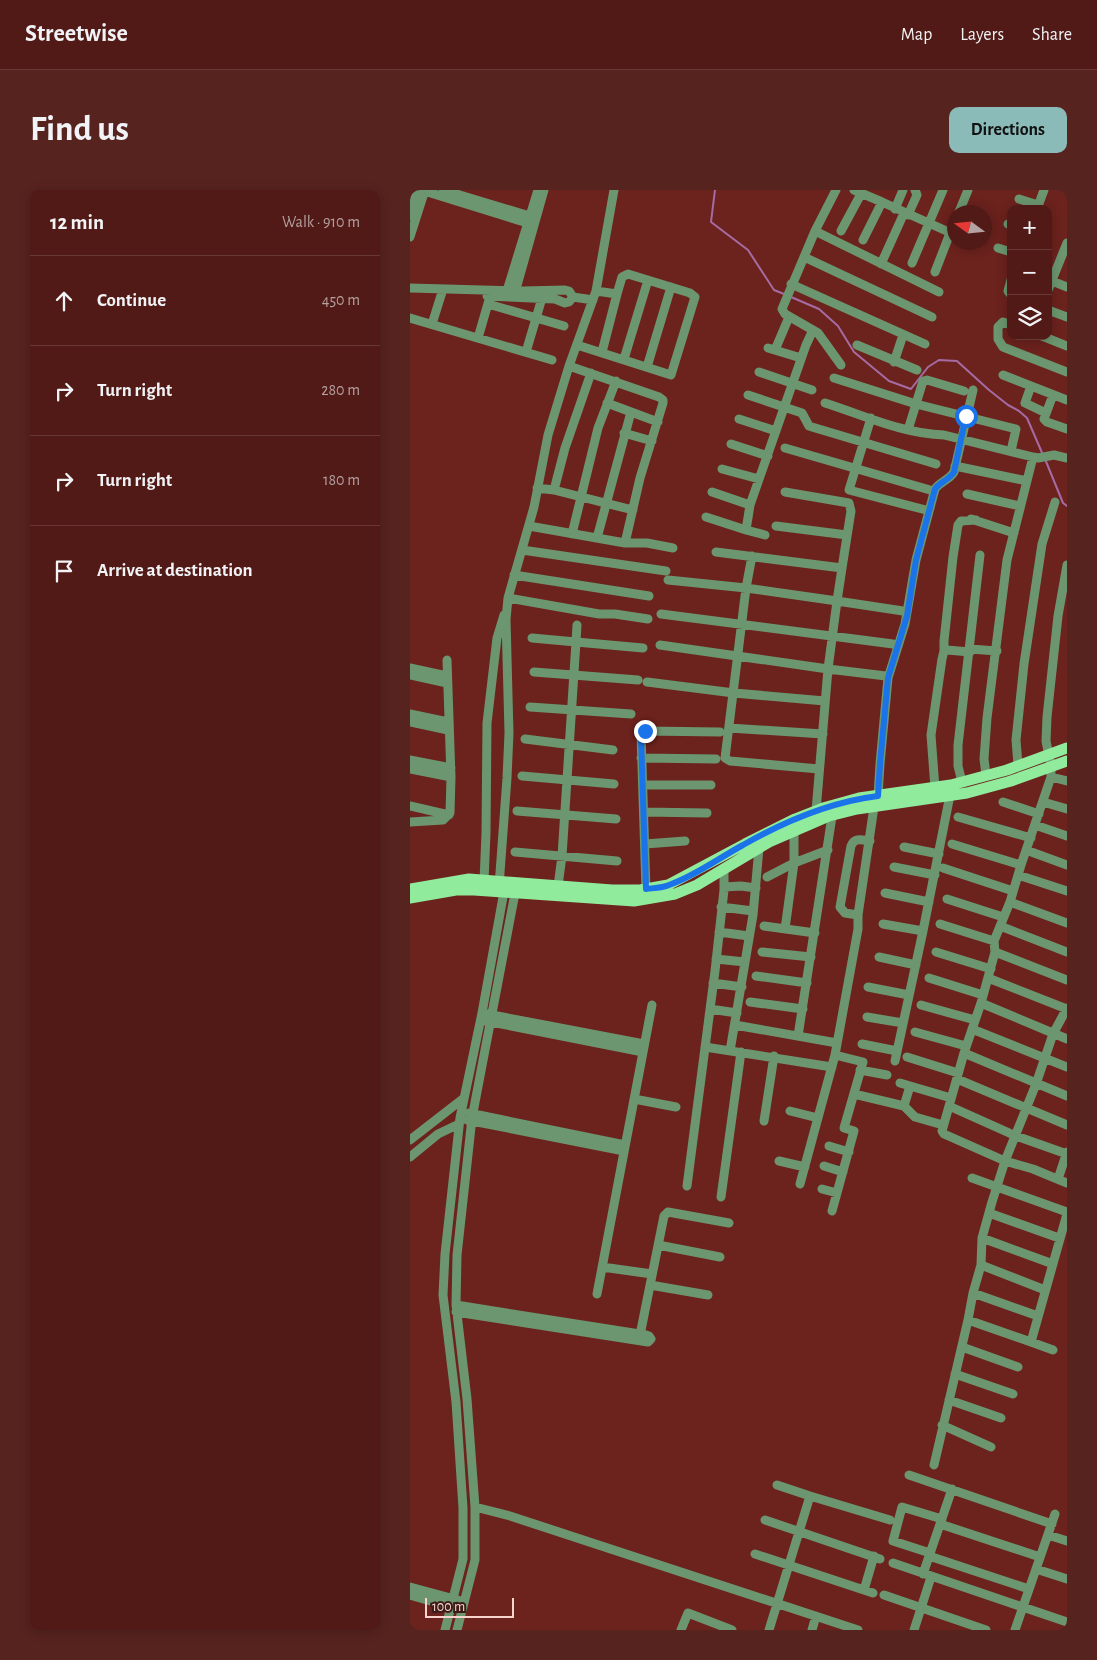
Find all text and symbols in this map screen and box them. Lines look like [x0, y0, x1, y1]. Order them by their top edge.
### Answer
text: Streetwise [25, 22, 128, 46]
text: Map [901, 26, 932, 44]
text: Layers [960, 26, 1004, 44]
text: Share [1032, 26, 1072, 44]
button: Directions [949, 107, 1067, 153]
text: Find us [30, 112, 129, 147]
north arrow [947, 205, 992, 250]
map controls [1007, 205, 1052, 340]
button: + [1007, 205, 1052, 250]
text: 12 min [50, 212, 104, 233]
text: Walk · 910 m [282, 214, 360, 230]
button: − [1007, 250, 1052, 295]
icon: ahead [50, 287, 78, 315]
text: Continue [97, 291, 166, 310]
text: 450 m [322, 292, 360, 308]
button: layers [1007, 295, 1052, 340]
icon: right [50, 377, 78, 405]
text: Turn right [97, 381, 172, 400]
text: 280 m [321, 382, 360, 398]
route start [955, 405, 978, 428]
icon: right [50, 467, 78, 495]
text: Turn right [97, 471, 172, 490]
text: 180 m [323, 472, 360, 488]
icon: arrive [50, 557, 78, 585]
text: Arrive at destination [97, 561, 253, 580]
route end [634, 720, 657, 743]
scale bar [425, 1595, 514, 1618]
text: 100 m [432, 1600, 465, 1614]

